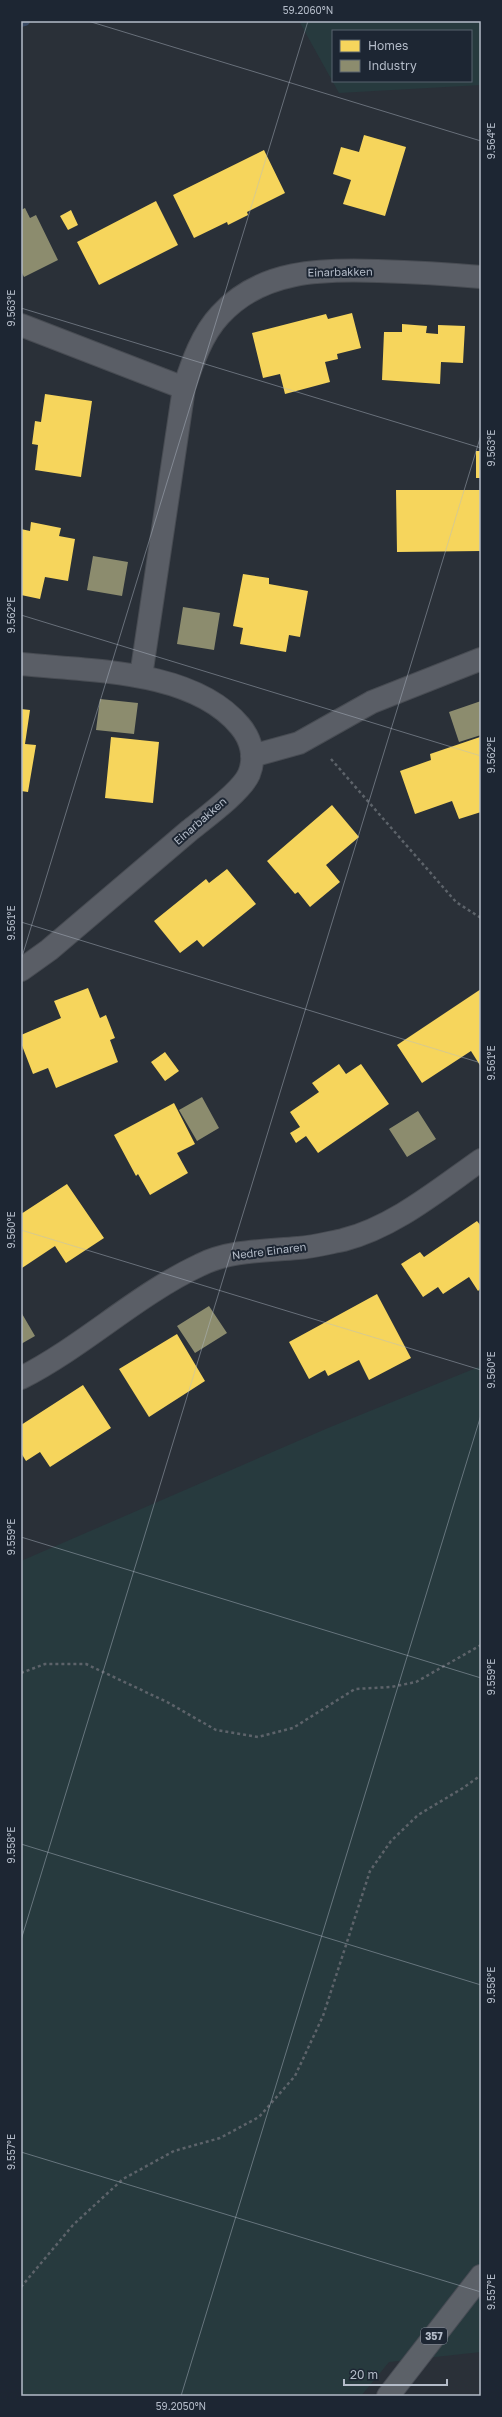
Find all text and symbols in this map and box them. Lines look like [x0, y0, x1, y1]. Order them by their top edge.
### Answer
text: 59.2060°N [283, 4, 333, 16]
legend [332, 30, 472, 82]
text: Homes [368, 38, 408, 53]
text: Industry [368, 58, 417, 73]
text: 9.564°E [485, 123, 497, 159]
street label: Einarbakken [307, 264, 373, 279]
text: 9.563°E [5, 290, 17, 326]
text: 9.563°E [485, 430, 497, 466]
text: 9.562°E [5, 597, 17, 633]
text: 9.562°E [485, 737, 497, 773]
street label: Einarbakken [171, 794, 229, 847]
text: 9.561°E [5, 906, 17, 940]
text: 9.561°E [485, 1046, 497, 1080]
text: 9.560°E [5, 1211, 17, 1249]
street label: Nedre Einaren [231, 1239, 307, 1262]
text: 9.560°E [485, 1351, 497, 1389]
text: 9.559°E [5, 1519, 17, 1555]
text: 9.559°E [485, 1659, 497, 1695]
text: 9.558°E [5, 1827, 17, 1863]
text: 9.558°E [485, 1967, 497, 2003]
text: 9.557°E [5, 2134, 17, 2170]
text: 9.557°E [485, 2274, 497, 2310]
road number: 357 [421, 2328, 447, 2344]
scale bar [344, 2361, 447, 2387]
text: 20 m [350, 2367, 378, 2382]
text: 59.2050°N [156, 2400, 206, 2412]

